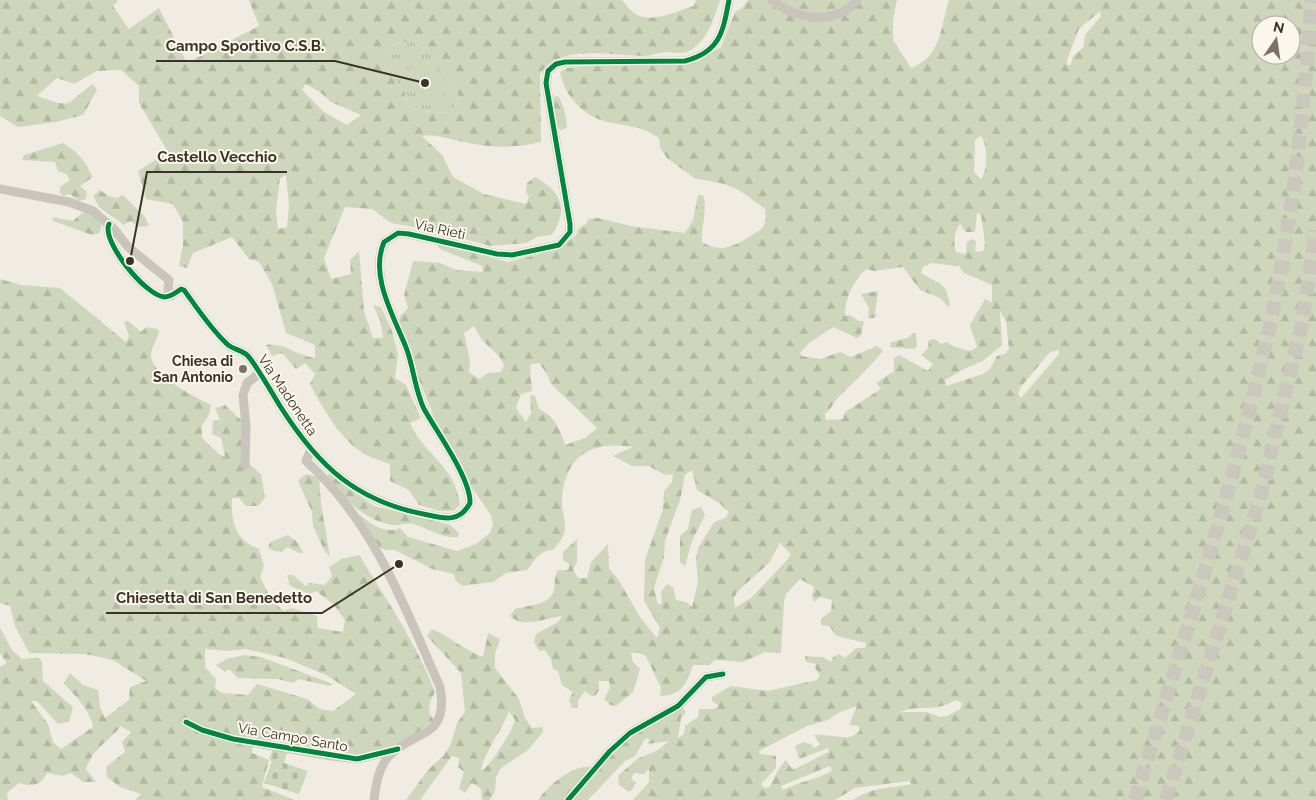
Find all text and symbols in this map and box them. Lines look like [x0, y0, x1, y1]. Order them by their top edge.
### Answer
north arrow [1251, 15, 1301, 65]
text: N [1272, 18, 1286, 36]
callout: Campo Sportivo C.S.B. [156, 31, 335, 61]
text: Campo Sportivo C.S.B. [166, 37, 324, 55]
callout: Castello Vecchio [147, 142, 287, 172]
text: Castello Vecchio [157, 148, 277, 166]
street label: Via Rieti [413, 216, 467, 242]
street label: Via Madonetta [255, 352, 321, 438]
place label: Chiesa di San Antonio [153, 353, 234, 385]
marker: Chiesa di San Antonio [237, 363, 249, 375]
callout: Chiesetta di San Benedetto [106, 583, 322, 613]
text: Chiesetta di San Benedetto [116, 589, 312, 607]
street label: Via Campo Santo [237, 719, 349, 755]

